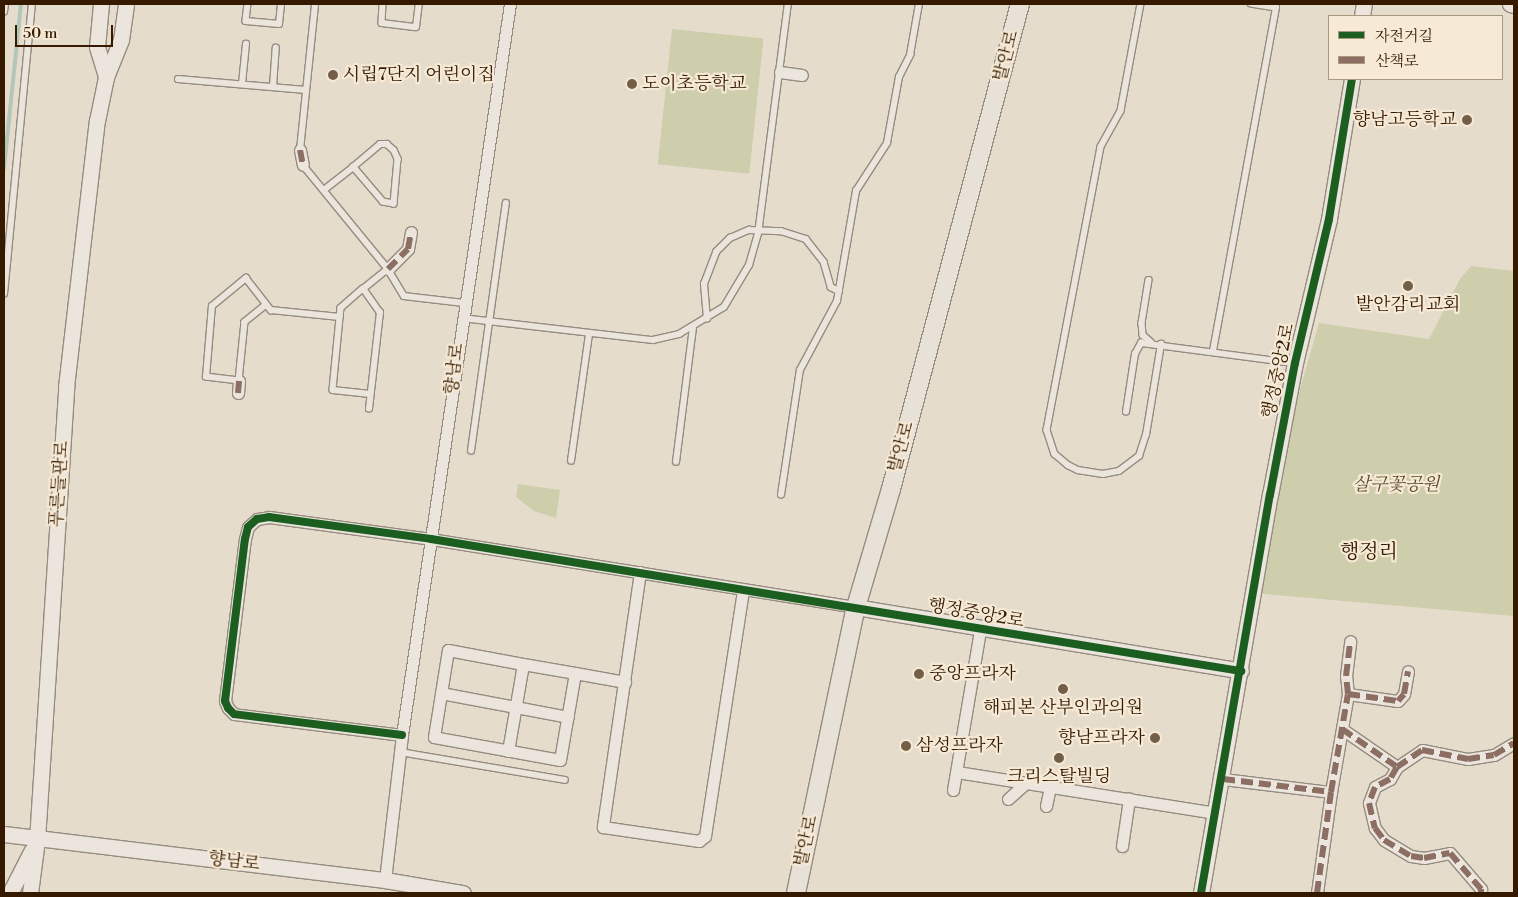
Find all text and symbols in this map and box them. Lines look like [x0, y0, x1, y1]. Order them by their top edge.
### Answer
scale bar [18, 15, 115, 47]
legend [1328, 15, 1503, 80]
text: 50 m [23, 24, 57, 43]
text: 자전거길 [1375, 27, 1433, 46]
street label: 발안로 [990, 28, 1024, 84]
text: 산책로 [1375, 52, 1418, 71]
place label: 시립7단지 어린이집 [343, 64, 495, 86]
marker: 시립7단지 어린이집 [327, 69, 339, 81]
place label: 도이초등학교 [642, 73, 746, 95]
marker: 도이초등학교 [626, 78, 638, 90]
place label: 향남고등학교 [1353, 109, 1457, 131]
marker: 향남고등학교 [1461, 114, 1473, 126]
marker: 발안감리교회 [1402, 280, 1414, 292]
place label: 발안감리교회 [1356, 294, 1460, 316]
street label: 행정중앙2로 [1258, 321, 1300, 421]
street label: 향남로 [441, 342, 469, 396]
street label: 발안로 [885, 419, 919, 475]
street label: 푸른들판로 [46, 440, 74, 528]
park label: 살구꽃공원 [1353, 474, 1439, 496]
district label: 행정리 [1340, 540, 1398, 564]
street label: 행정중앙2로 [926, 595, 1026, 633]
place label: 중앙프라자 [929, 663, 1016, 685]
marker: 중앙프라자 [913, 668, 925, 680]
marker: 해피본 산부인과의원 [1057, 683, 1069, 695]
place label: 해피본 산부인과의원 [983, 697, 1143, 719]
place label: 향남프라자 [1058, 727, 1145, 749]
marker: 향남프라자 [1149, 732, 1161, 744]
place label: 삼성프라자 [916, 735, 1003, 757]
marker: 삼성프라자 [900, 740, 912, 752]
marker: 크리스탈빌딩 [1053, 752, 1065, 764]
place label: 크리스탈빌딩 [1007, 766, 1111, 788]
street label: 발안로 [791, 813, 823, 869]
street label: 향남로 [207, 848, 261, 876]

